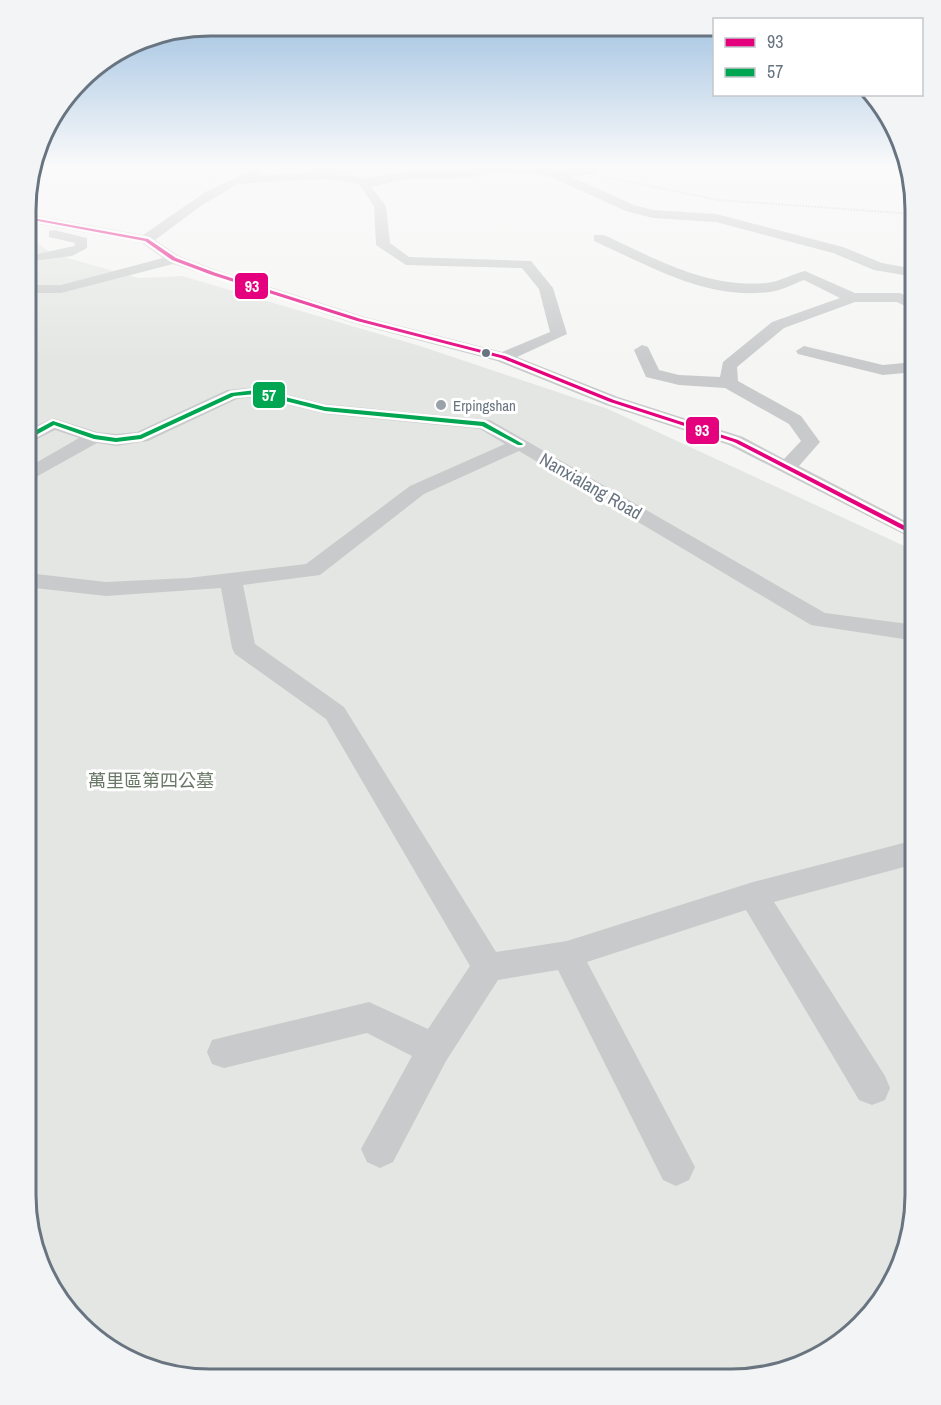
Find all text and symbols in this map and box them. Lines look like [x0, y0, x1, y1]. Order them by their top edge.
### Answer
legend [713, 18, 923, 96]
text: 93 [767, 29, 783, 54]
text: 57 [767, 59, 783, 84]
line badge: 93 [234, 272, 269, 300]
text: 93 [245, 275, 259, 297]
unlabelled marker [480, 347, 492, 359]
line badge: 57 [252, 381, 286, 409]
text: 57 [262, 384, 276, 406]
place label: Erpingshan [453, 395, 516, 416]
marker: Erpingshan [434, 398, 448, 412]
line badge: 93 [685, 416, 720, 445]
text: 93 [695, 419, 709, 441]
street label: Nanxialang Road [535, 447, 647, 525]
park label: 萬里區第四公墓 [88, 768, 214, 793]

